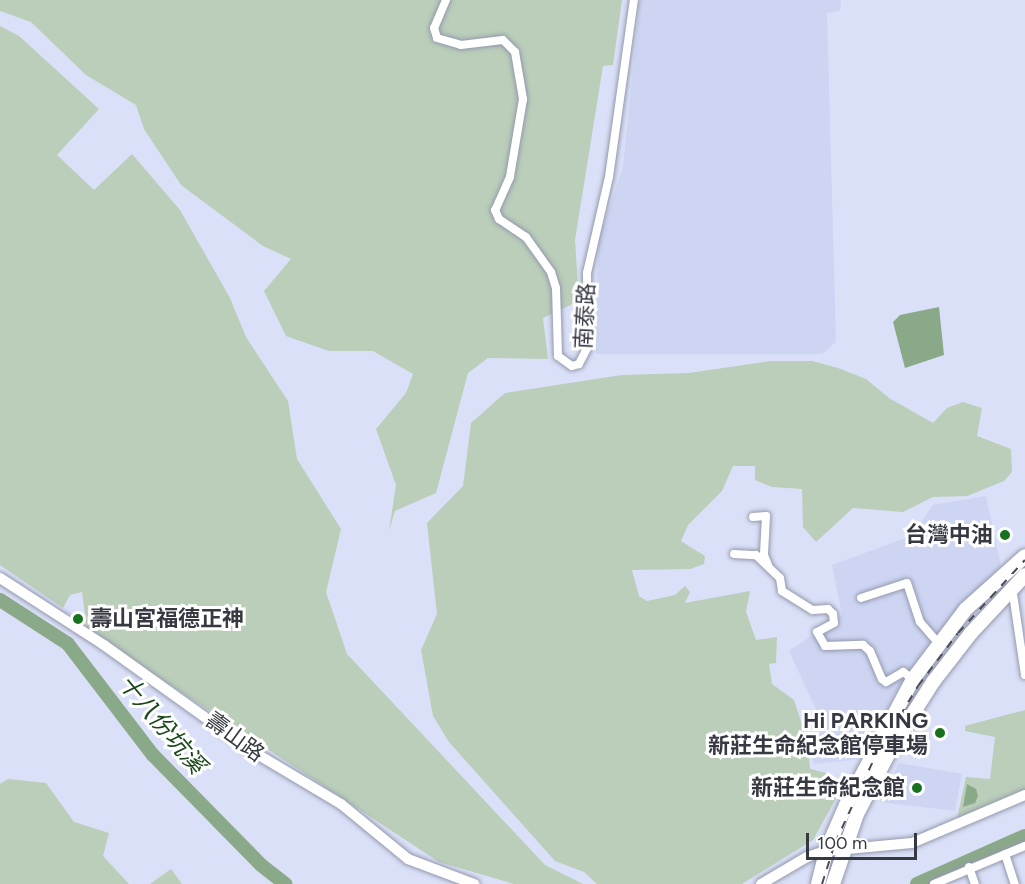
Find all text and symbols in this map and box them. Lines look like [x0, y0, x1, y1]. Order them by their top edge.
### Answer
street label: 南泰路 [570, 282, 600, 350]
place label: 台灣中油 [905, 522, 993, 548]
marker: 台灣中油 [998, 528, 1012, 542]
place label: 壽山宮福德正神 [90, 606, 244, 632]
marker: 壽山宮福德正神 [71, 612, 85, 626]
water label: 十八份坑溪 [112, 669, 212, 779]
street label: 壽山路 [201, 707, 269, 767]
place label: Hi PARKING 新莊生命紀念館停車場 [708, 707, 928, 758]
marker: Hi PARKING 新莊生命紀念館停車場 [933, 726, 947, 740]
place label: 新莊生命紀念館 [751, 775, 905, 801]
marker: 新莊生命紀念館 [910, 781, 924, 795]
scale bar [809, 821, 920, 859]
text: 100 m [817, 832, 867, 854]

